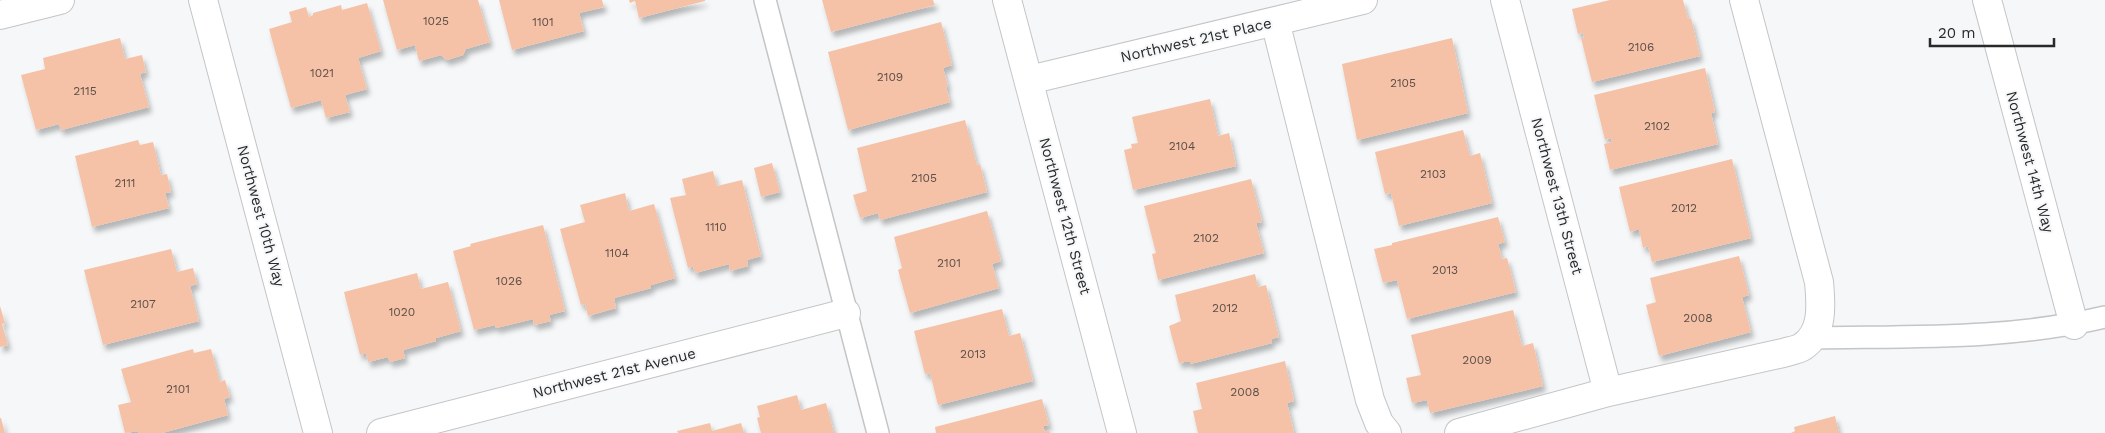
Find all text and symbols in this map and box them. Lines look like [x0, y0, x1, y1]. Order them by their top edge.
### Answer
house number: 1025 [423, 14, 449, 28]
street label: Northwest 21st Place [1119, 14, 1273, 66]
house number: 1101 [532, 15, 554, 29]
scale bar [1930, 15, 2054, 47]
text: 20 m [1938, 24, 1976, 42]
house number: 2106 [1628, 40, 1654, 54]
house number: 1021 [310, 66, 334, 80]
house number: 2109 [877, 70, 903, 84]
house number: 2105 [1390, 76, 1416, 90]
house number: 2115 [73, 84, 97, 98]
street label: Northwest 14th Way [2002, 89, 2058, 235]
street label: Northwest 13th Street [1527, 116, 1587, 277]
house number: 2102 [1644, 119, 1670, 133]
street label: Northwest 12th Street [1035, 136, 1095, 297]
house number: 2104 [1169, 139, 1195, 153]
street label: Northwest 10th Way [233, 143, 289, 289]
house number: 2103 [1420, 167, 1446, 181]
house number: 2105 [911, 171, 937, 185]
house number: 2111 [114, 176, 136, 190]
house number: 2012 [1671, 201, 1697, 215]
house number: 1110 [705, 220, 727, 234]
house number: 2102 [1193, 231, 1219, 245]
house number: 1104 [605, 246, 629, 260]
house number: 2101 [937, 256, 961, 270]
house number: 2013 [1432, 263, 1458, 277]
house number: 1026 [496, 274, 522, 288]
house number: 2107 [130, 297, 156, 311]
house number: 2012 [1212, 301, 1238, 315]
house number: 1020 [389, 305, 415, 319]
house number: 2008 [1683, 311, 1713, 325]
street label: Northwest 21st Avenue [530, 344, 698, 402]
house number: 2013 [960, 347, 986, 361]
house number: 2009 [1462, 353, 1492, 367]
house number: 2101 [166, 382, 190, 396]
house number: 2008 [1230, 385, 1260, 399]

